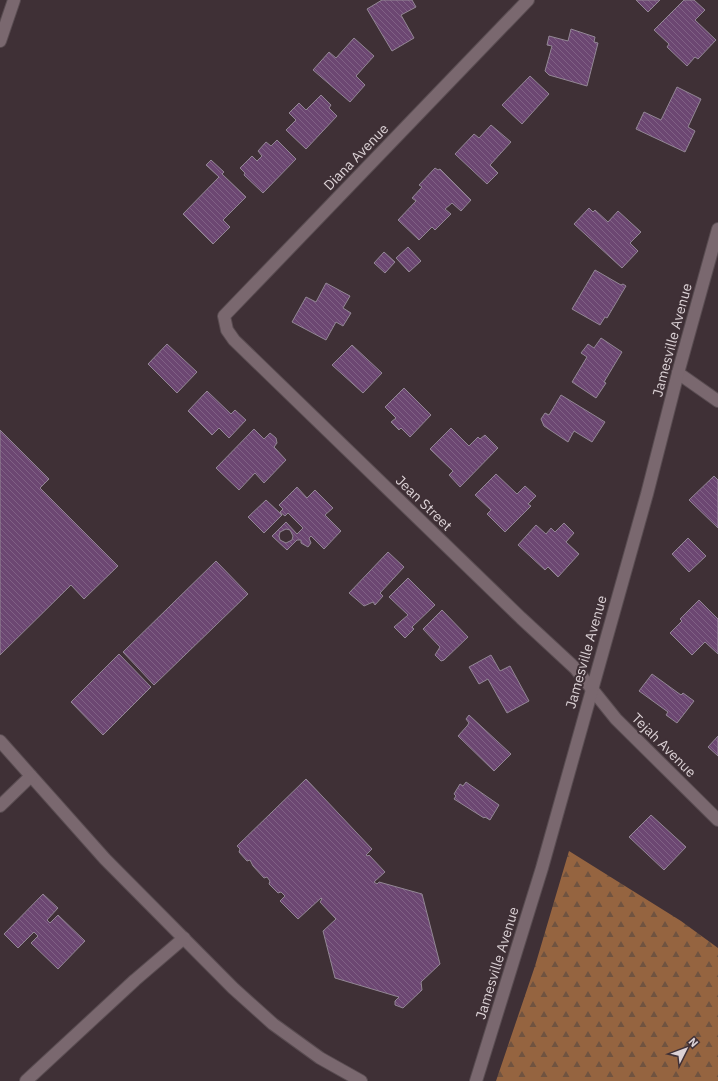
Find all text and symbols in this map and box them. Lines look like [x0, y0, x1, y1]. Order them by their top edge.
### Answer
street label: Diana Avenue [320, 120, 393, 194]
street label: Jamesville Avenue [648, 281, 696, 399]
street label: Jean Street [392, 472, 456, 535]
street label: Jamesville Avenue [561, 593, 611, 711]
street label: Tejah Avenue [628, 709, 700, 781]
street label: Jamesville Avenue [471, 904, 523, 1022]
north arrow [666, 1029, 706, 1069]
text: N [686, 1035, 701, 1050]

